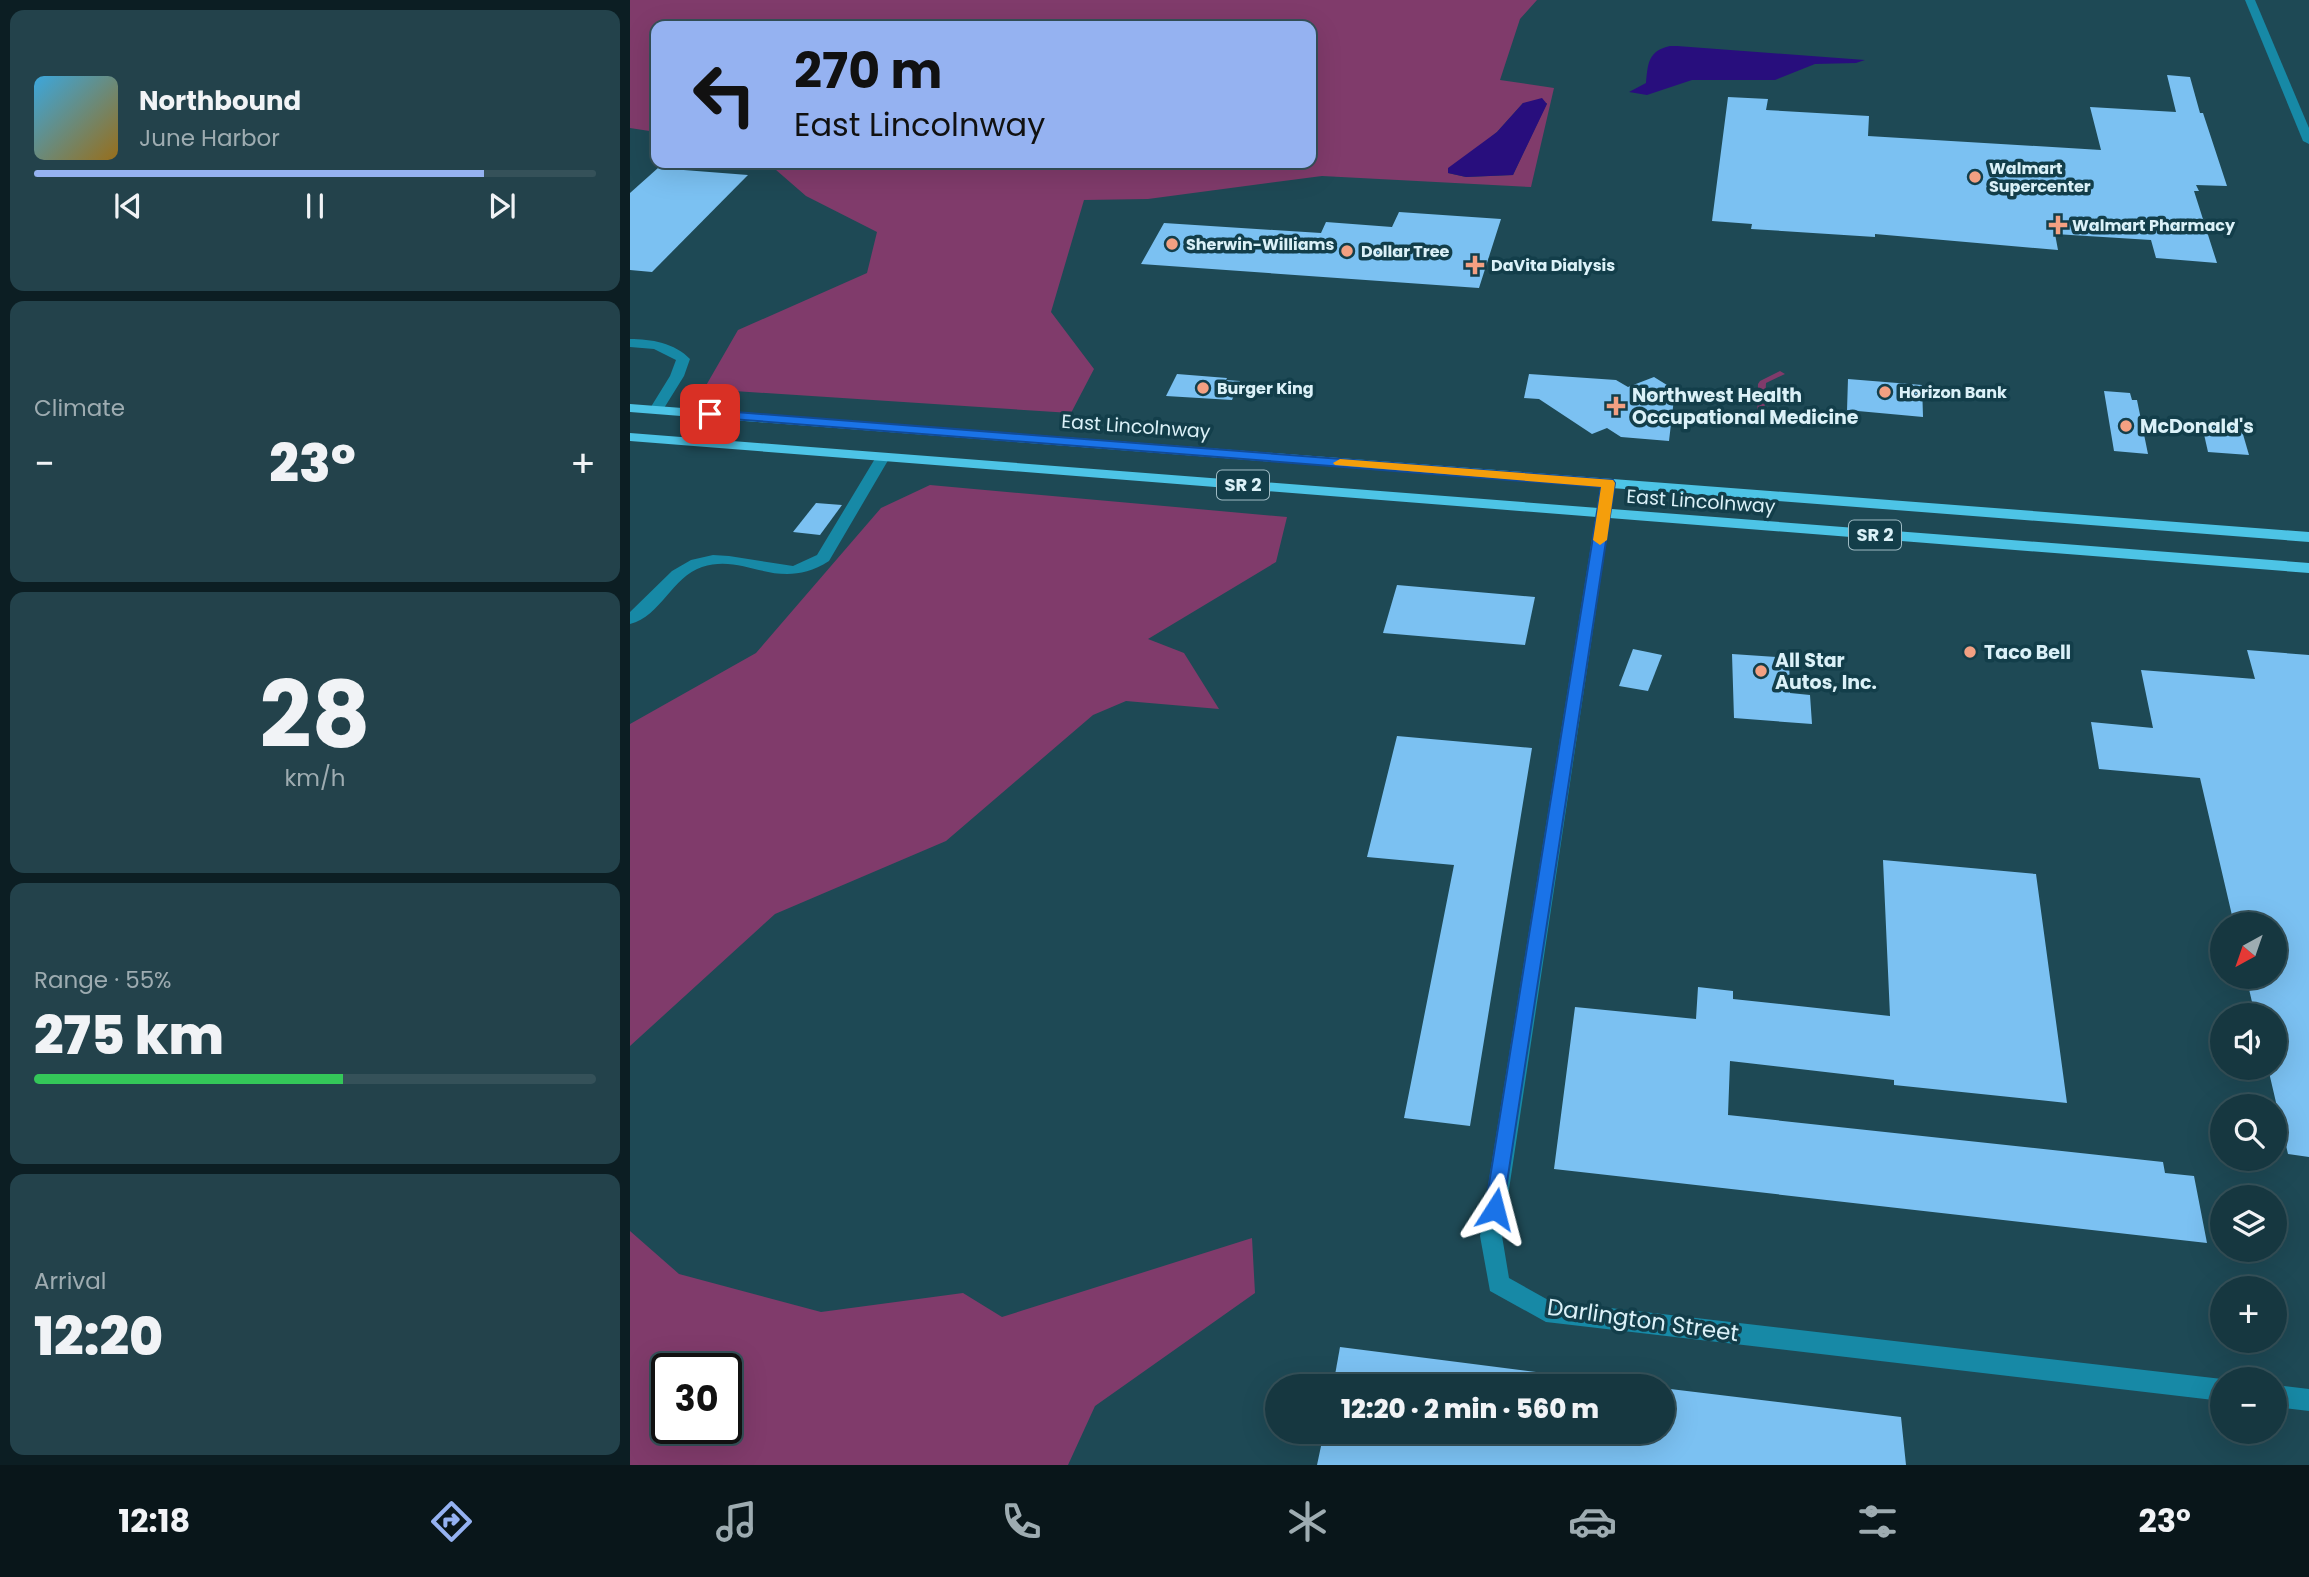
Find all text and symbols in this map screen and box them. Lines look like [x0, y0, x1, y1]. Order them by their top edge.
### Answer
text: 270 m [794, 37, 942, 105]
icon: left [679, 49, 770, 140]
text: Northbound [139, 83, 301, 119]
text: East Lincolnway [794, 102, 1045, 147]
text: June Harbor [139, 122, 280, 154]
place label: Walmart Supercenter [1989, 157, 2091, 198]
marker: Walmart Supercenter [1967, 169, 1983, 185]
icon: previous [109, 187, 147, 225]
icon: pause [296, 187, 334, 225]
icon: next [483, 187, 521, 225]
place label: Walmart Pharmacy [2072, 214, 2236, 237]
marker: Walmart Pharmacy [2050, 217, 2066, 233]
place label: Sherwin-Williams [1186, 233, 1334, 256]
marker: Sherwin-Williams [1164, 236, 1180, 252]
place label: Dollar Tree [1361, 240, 1450, 263]
marker: Dollar Tree [1339, 243, 1355, 259]
place label: DaVita Dialysis [1491, 254, 1615, 277]
marker: DaVita Dialysis [1465, 255, 1485, 275]
place label: Burger King [1217, 377, 1314, 400]
marker: Burger King [1195, 380, 1211, 396]
place label: Horizon Bank [1899, 381, 2007, 404]
place label: Northwest Health Occupational Medicine [1632, 382, 1859, 431]
pin [680, 384, 740, 444]
marker: Horizon Bank [1877, 384, 1893, 400]
text: Climate [34, 392, 125, 424]
icon: arrive [691, 395, 729, 433]
marker: Northwest Health Occupational Medicine [1606, 396, 1626, 416]
street label: East Lincolnway [1061, 408, 1212, 445]
place label: McDonald's [2140, 413, 2254, 440]
marker: McDonald's [2118, 418, 2134, 434]
text: 23° [269, 427, 356, 500]
text: − [34, 437, 55, 490]
text: + [570, 437, 596, 490]
road number: SR 2 [1217, 471, 1269, 500]
street label: East Lincolnway [1626, 483, 1777, 520]
road number: SR 2 [1849, 520, 1901, 550]
place label: Taco Bell [1984, 639, 2071, 666]
marker: Taco Bell [1962, 644, 1978, 660]
place label: All Star Autos, Inc. [1775, 647, 1877, 696]
text: 28 [260, 651, 370, 779]
marker: All Star Autos, Inc. [1753, 663, 1769, 679]
text: km/h [284, 762, 346, 794]
north arrow [2210, 912, 2287, 989]
map controls [2210, 912, 2287, 1444]
text: Range · 55% [34, 964, 172, 996]
text: 275 km [34, 999, 224, 1072]
button: sound [2210, 1003, 2287, 1080]
button: search [2210, 1094, 2287, 1171]
position arrow [1458, 1172, 1532, 1246]
button: layers [2210, 1185, 2287, 1262]
text: Arrival [34, 1265, 106, 1297]
button: + [2210, 1276, 2287, 1353]
street label: Darlington Street [1545, 1291, 1741, 1349]
text: 12:20 [34, 1300, 163, 1373]
speed limit sign: 30 [651, 1353, 742, 1444]
button: − [2210, 1367, 2287, 1444]
text: 12:20 · 2 min · 560 m [1341, 1391, 1599, 1427]
icon: directions [427, 1497, 476, 1546]
icon: music [712, 1497, 761, 1546]
icon: phone [997, 1497, 1046, 1546]
icon: climate [1283, 1497, 1332, 1546]
icon: car [1568, 1497, 1617, 1546]
icon: filters [1853, 1497, 1902, 1546]
text: 12:18 [118, 1498, 190, 1543]
text: 23° [2138, 1498, 2191, 1543]

